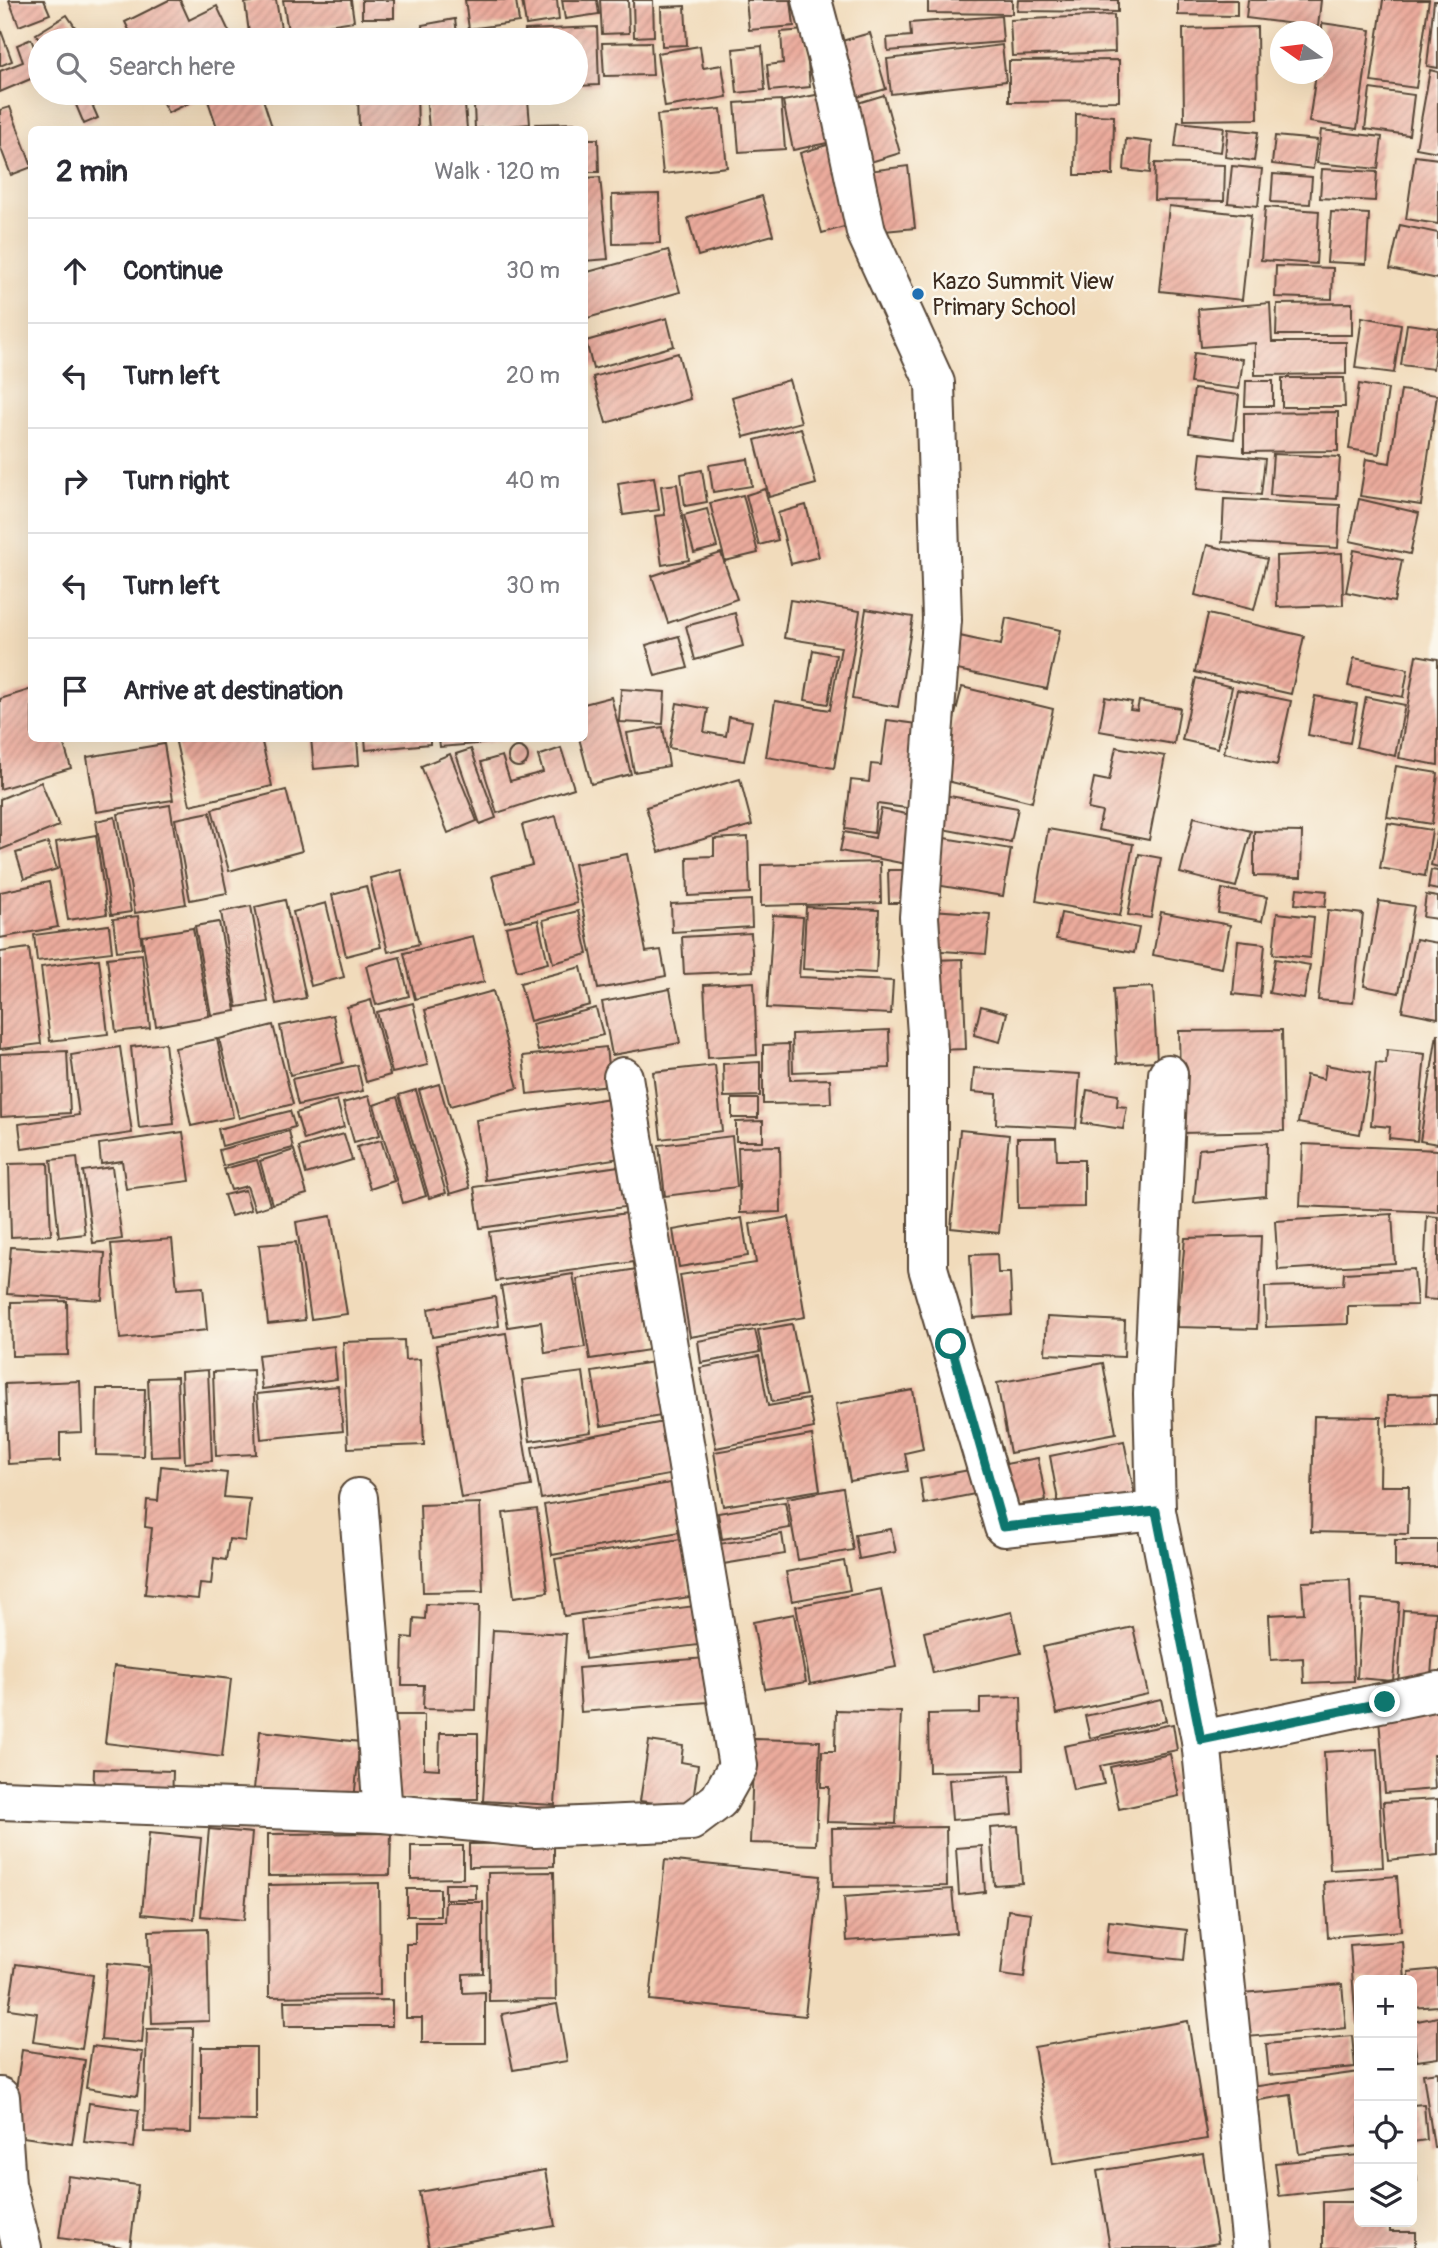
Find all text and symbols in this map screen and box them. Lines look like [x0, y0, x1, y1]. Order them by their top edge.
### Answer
north arrow [1270, 21, 1333, 84]
search box [28, 28, 588, 105]
icon: search [52, 48, 90, 86]
text: Search here [108, 51, 235, 83]
text: 2 min [56, 153, 128, 190]
text: Walk · 120 m [434, 157, 560, 186]
icon: ahead [56, 252, 94, 290]
text: Continue [123, 255, 223, 287]
text: 30 m [506, 256, 560, 285]
place label: Kazo Summit View Primary School [932, 267, 1115, 322]
marker: Kazo Summit View Primary School [910, 286, 926, 302]
icon: left [56, 357, 94, 395]
text: Turn left [123, 360, 219, 392]
text: 20 m [506, 361, 560, 390]
icon: right [56, 462, 94, 500]
text: Turn right [123, 465, 229, 497]
text: 40 m [506, 466, 560, 495]
icon: left [56, 567, 94, 605]
text: Turn left [123, 570, 219, 602]
text: 30 m [506, 571, 560, 600]
icon: arrive [56, 672, 94, 710]
text: Arrive at destination [123, 675, 343, 707]
route start [935, 1328, 966, 1359]
route end [1369, 1686, 1400, 1717]
map controls [1354, 1975, 1417, 2227]
button: + [1354, 1975, 1417, 2038]
button: − [1354, 2038, 1417, 2101]
button: locate [1354, 2101, 1417, 2164]
button: layers [1354, 2164, 1417, 2227]

